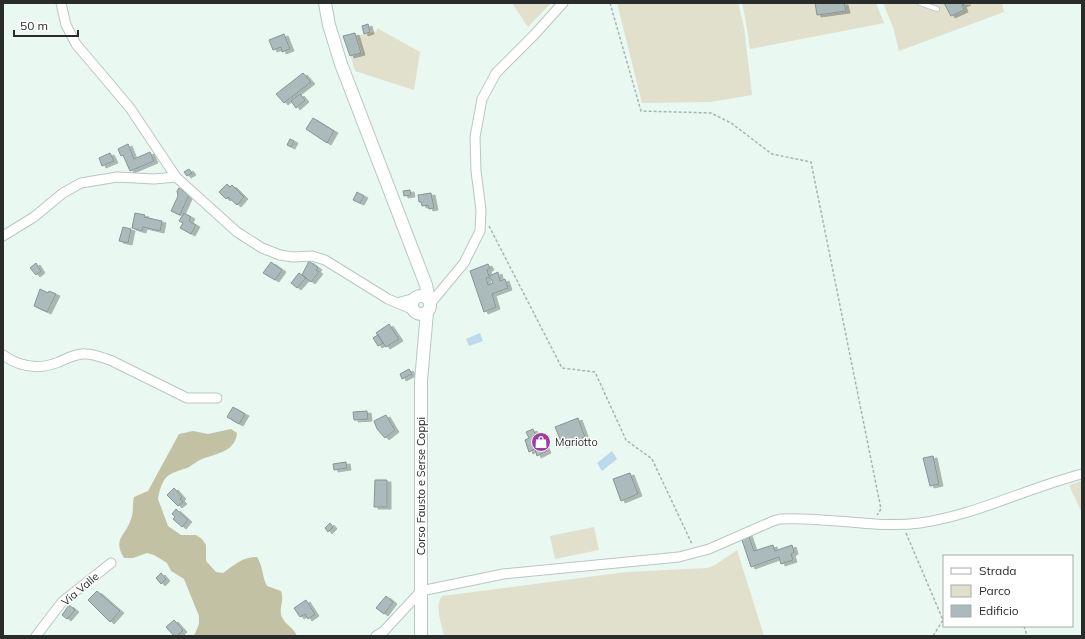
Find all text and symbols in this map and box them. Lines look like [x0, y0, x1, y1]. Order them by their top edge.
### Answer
scale bar [14, 12, 78, 38]
text: 50 m [20, 18, 48, 33]
street label: Corso Fausto e Serse Coppi [414, 417, 428, 555]
shop icon: Mariotto [530, 431, 552, 453]
place label: Mariotto [555, 435, 598, 449]
legend [943, 555, 1073, 627]
text: Strada [979, 563, 1017, 578]
street label: Via Valle [58, 569, 102, 609]
text: Parco [979, 583, 1011, 598]
text: Edificio [979, 603, 1019, 618]

